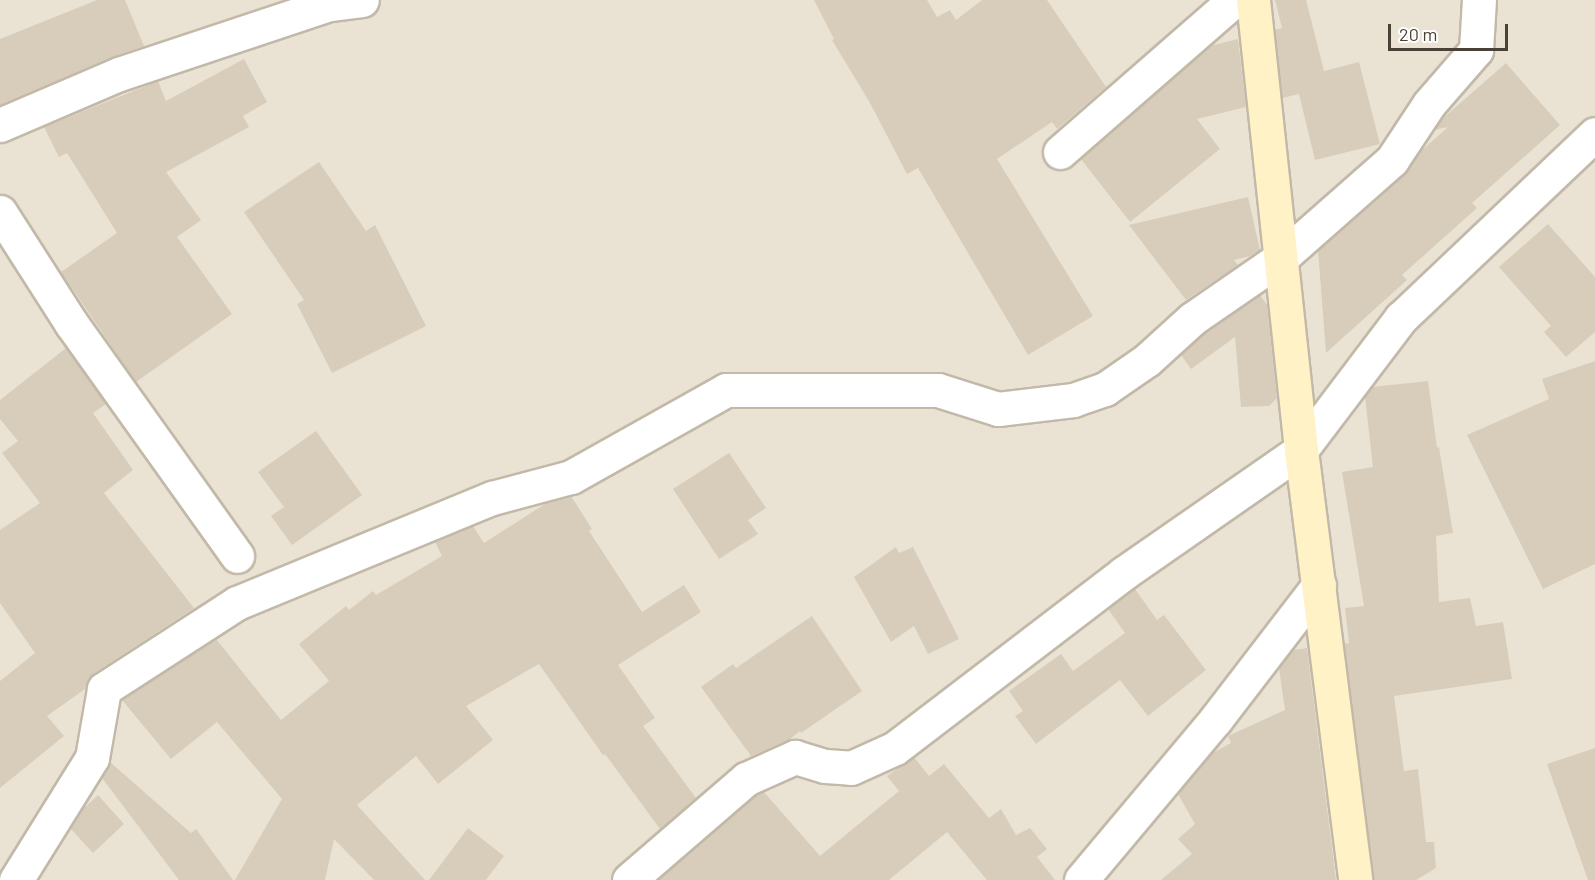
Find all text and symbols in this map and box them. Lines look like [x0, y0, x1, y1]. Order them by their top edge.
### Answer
scale bar [1391, 12, 1511, 50]
text: 20 m [1399, 23, 1437, 45]

